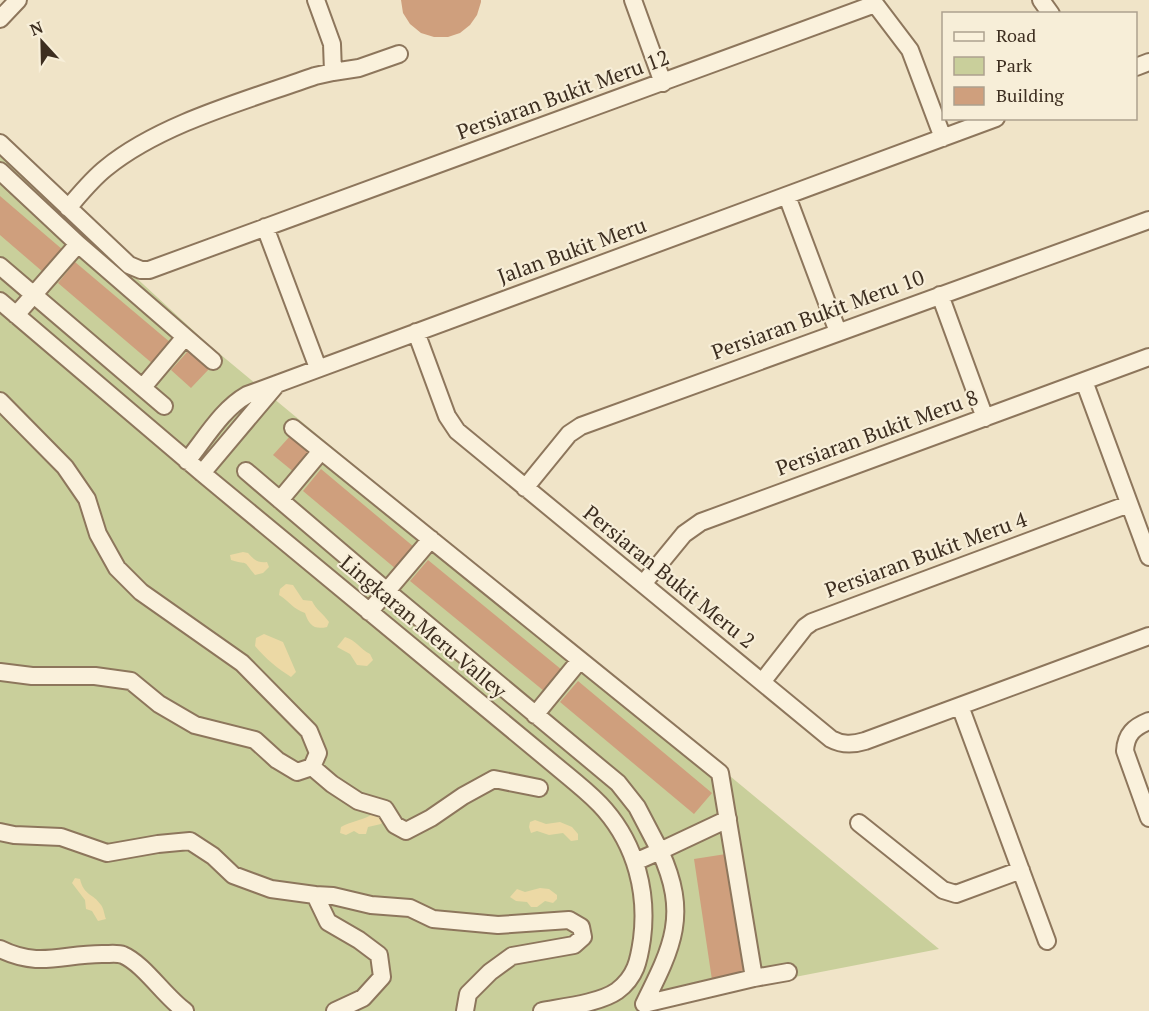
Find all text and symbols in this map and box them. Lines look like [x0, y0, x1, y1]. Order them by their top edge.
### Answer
north arrow [12, 12, 72, 72]
legend [942, 12, 1137, 120]
text: N [27, 16, 46, 41]
text: Road [996, 23, 1036, 47]
street label: Persiaran Bukit Meru 12 [453, 43, 673, 146]
text: Park [996, 53, 1033, 77]
text: Building [996, 83, 1064, 107]
street label: Jalan Bukit Meru [493, 210, 650, 290]
street label: Persiaran Bukit Meru 10 [708, 263, 928, 366]
street label: Persiaran Bukit Meru 8 [772, 382, 982, 482]
street label: Persiaran Bukit Meru 2 [578, 498, 761, 654]
street label: Persiaran Bukit Meru 4 [821, 504, 1031, 604]
street label: Lingkaran Meru Valley [335, 548, 513, 704]

